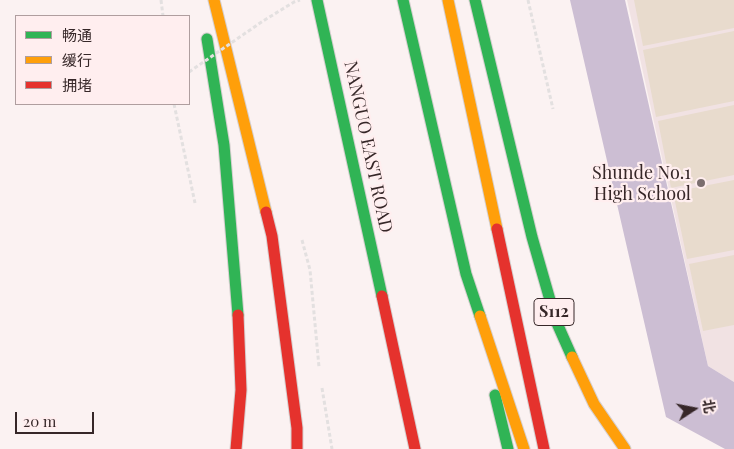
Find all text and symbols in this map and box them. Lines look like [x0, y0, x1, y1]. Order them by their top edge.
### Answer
legend [15, 15, 190, 105]
text: 畅通 [62, 25, 92, 45]
text: 缓行 [62, 50, 92, 70]
street label: NANGUO EAST ROAD [339, 59, 397, 235]
text: 拥堵 [62, 75, 92, 95]
place label: Shunde No.1 High School [592, 162, 691, 204]
marker: Shunde No.1 High School [695, 177, 707, 189]
road number: S112 [534, 298, 574, 326]
north arrow [669, 384, 719, 434]
text: 北 [699, 397, 720, 415]
scale bar [18, 402, 96, 434]
text: 20 m [23, 411, 56, 431]

